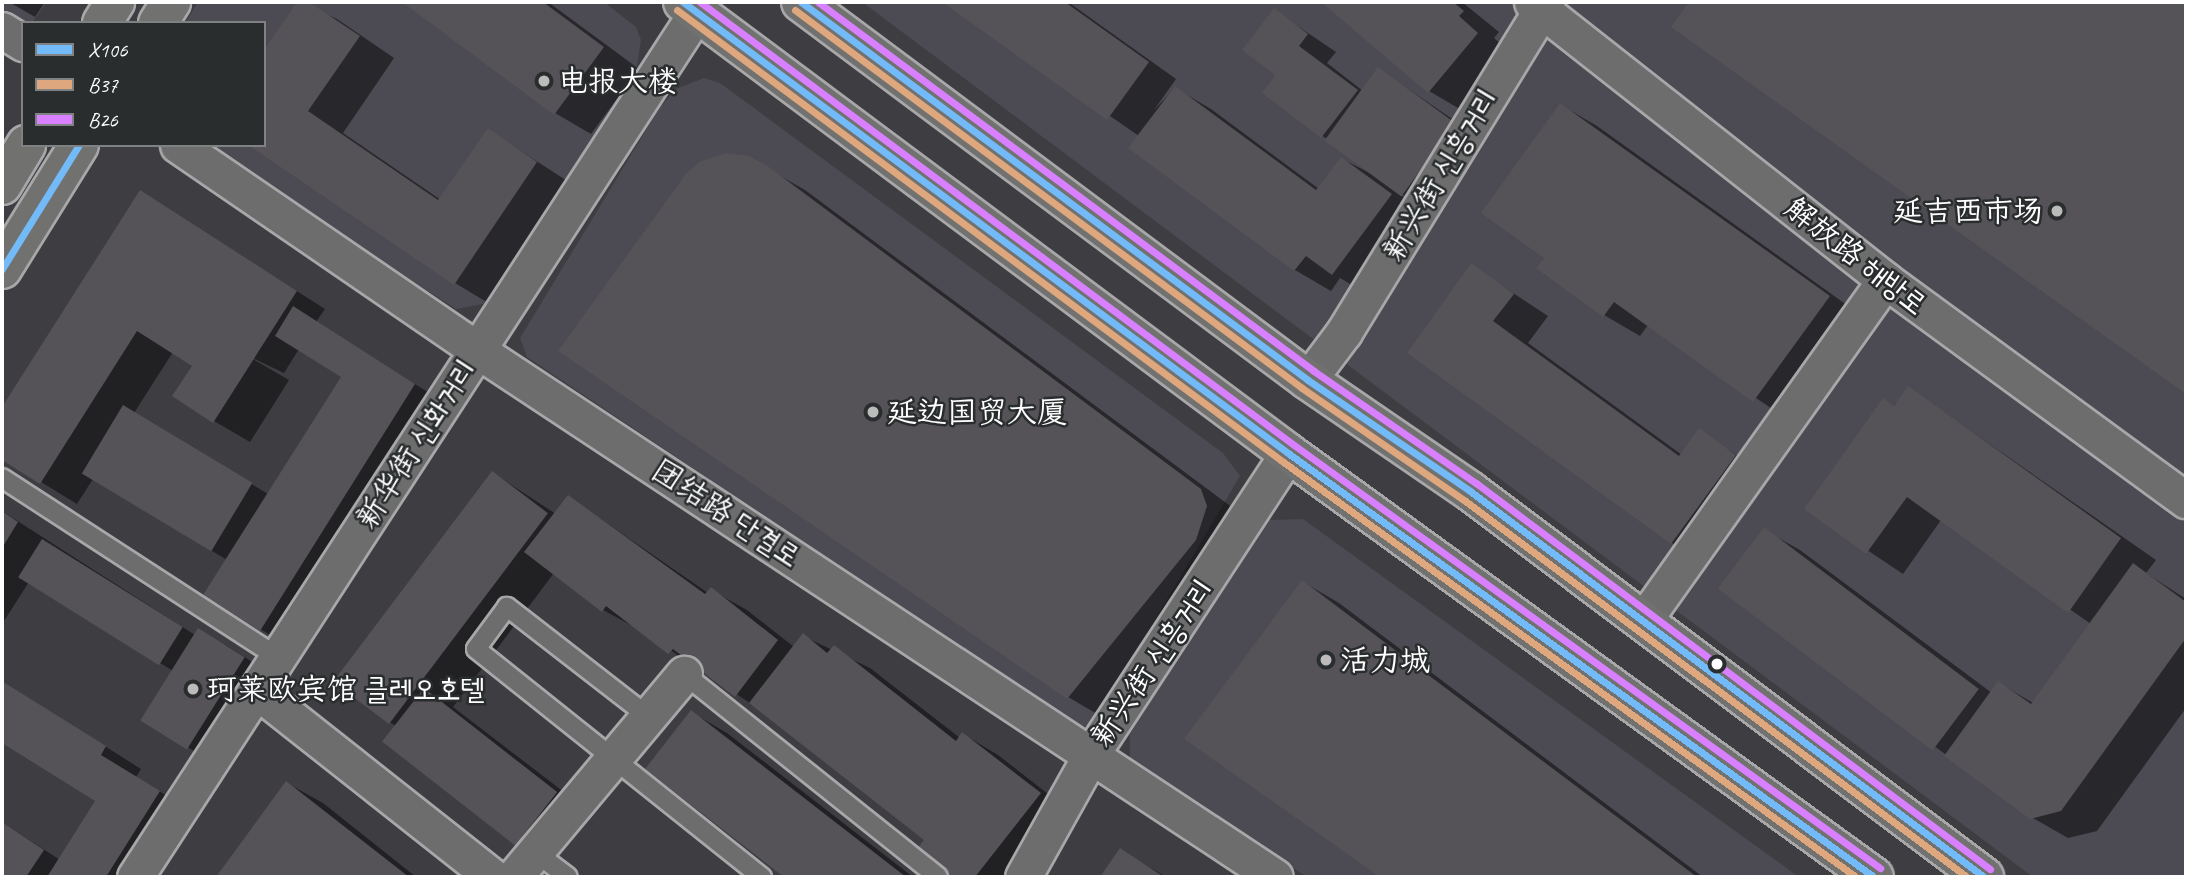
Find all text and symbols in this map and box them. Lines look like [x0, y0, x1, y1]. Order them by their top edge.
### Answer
legend [21, 21, 266, 147]
text: X106 [88, 37, 127, 63]
place label: 电报大楼 [558, 63, 678, 99]
text: B37 [88, 72, 118, 98]
marker: 电报大楼 [536, 73, 552, 89]
street label: 新兴街 신흥거리 [1375, 83, 1505, 267]
text: B26 [88, 107, 118, 133]
street label: 解放路 해방로 [1778, 190, 1934, 322]
place label: 延吉西市场 [1893, 193, 2043, 229]
marker: 延吉西市场 [2049, 203, 2065, 219]
street label: 新华街 신화거리 [348, 353, 484, 535]
place label: 延边国贸大厦 [887, 394, 1067, 430]
marker: 延边国贸大厦 [865, 404, 881, 420]
street label: 团结路 단결로 [645, 452, 807, 574]
street label: 新兴街 신흥거리 [1083, 573, 1221, 753]
place label: 活力城 [1340, 642, 1430, 678]
marker: 活力城 [1318, 652, 1334, 668]
unlabelled marker [1710, 657, 1724, 671]
place label: 珂莱欧宾馆 클레오호텔 [207, 671, 485, 707]
marker: 珂莱欧宾馆 클레오호텔 [185, 681, 201, 697]

